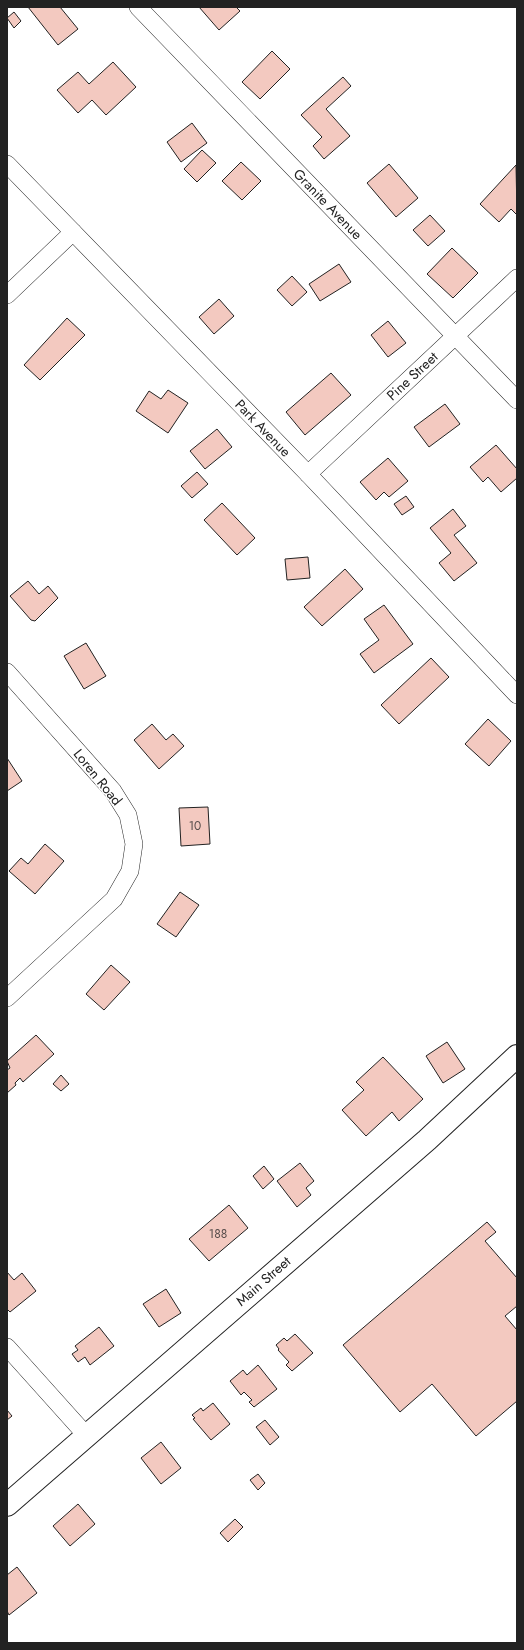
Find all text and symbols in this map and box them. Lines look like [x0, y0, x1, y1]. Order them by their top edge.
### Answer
street label: Granite Avenue [289, 164, 367, 244]
street label: Pine Street [382, 347, 442, 405]
street label: Park Avenue [231, 395, 295, 461]
street label: Loren Road [69, 744, 127, 810]
house number: 10 [189, 817, 201, 835]
house number: 188 [209, 1225, 227, 1243]
street label: Main Street [231, 1251, 295, 1310]

